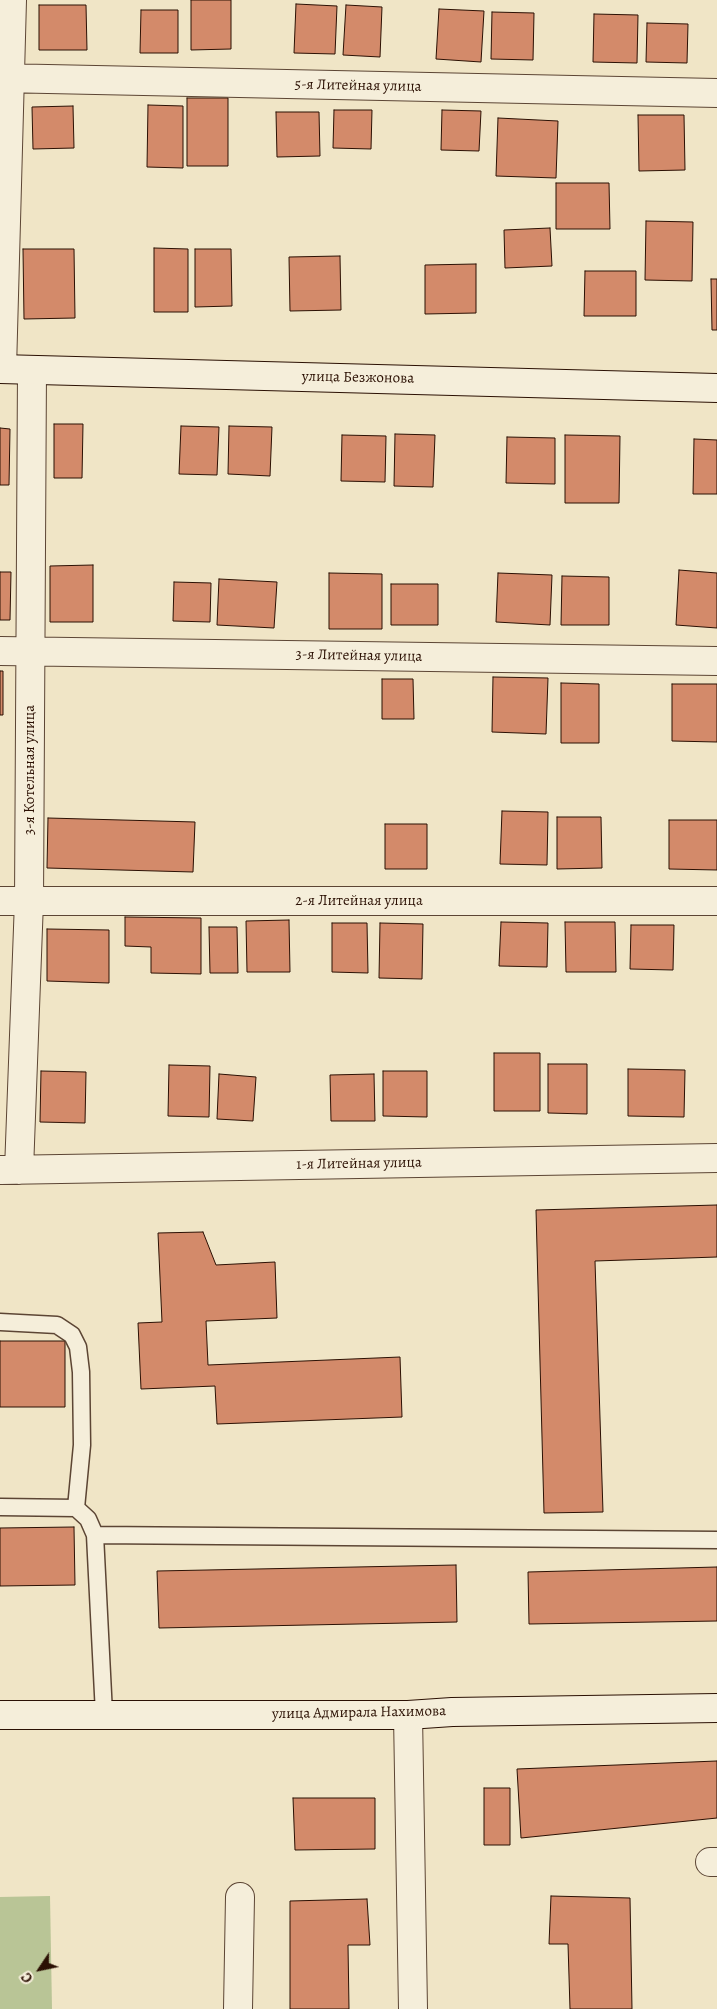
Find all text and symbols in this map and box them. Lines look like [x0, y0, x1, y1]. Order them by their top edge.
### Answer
street label: 5-я Литейная улица [294, 76, 422, 96]
street label: улица Безжонова [302, 368, 414, 388]
street label: 3-я Литейная улица [296, 646, 422, 666]
street label: 3-я Котельная улица [21, 705, 39, 835]
street label: 2-я Литейная улица [295, 892, 423, 910]
street label: 1-я Литейная улица [296, 1154, 422, 1174]
street label: улица Адмирала Нахимова [272, 1702, 446, 1724]
north arrow [15, 1944, 65, 1994]
text: С [17, 1969, 37, 1987]

